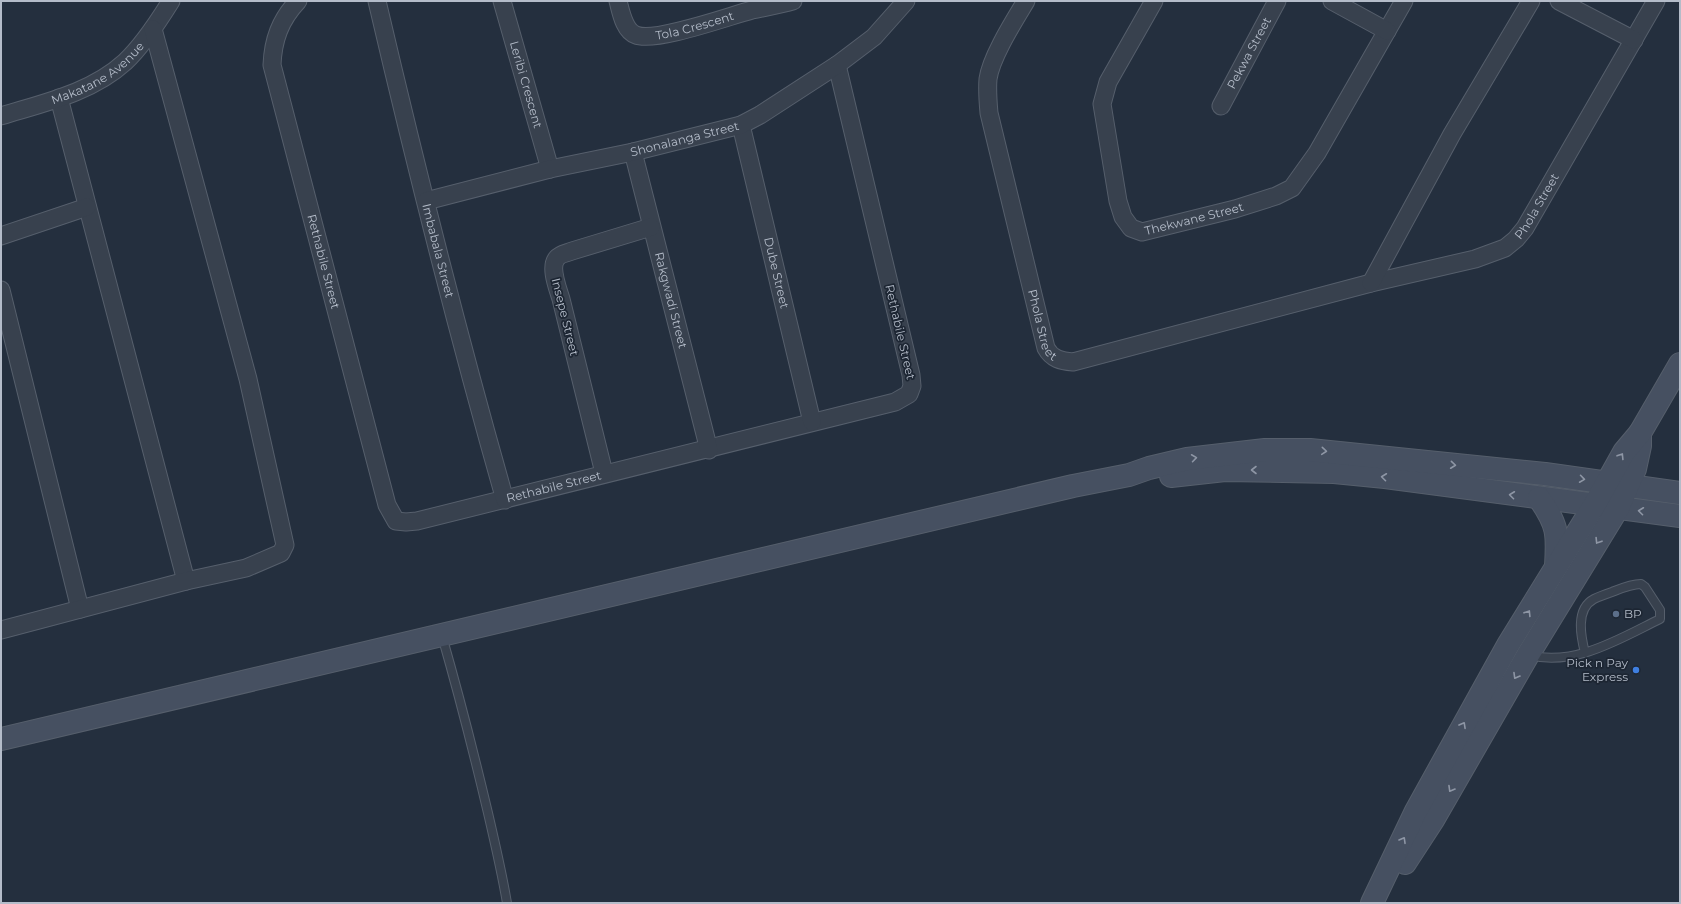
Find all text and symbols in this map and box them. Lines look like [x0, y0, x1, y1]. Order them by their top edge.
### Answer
street label: Tola Crescent [654, 8, 736, 43]
street label: Pekwa Street [1223, 14, 1274, 91]
street label: Makatane Avenue [49, 39, 147, 107]
street label: Leribi Crescent [507, 39, 546, 130]
street label: Shonalanga Street [629, 118, 741, 159]
street label: Phola Street [1511, 171, 1562, 242]
street label: Thekwane Street [1143, 199, 1245, 238]
street label: Imbabala Street [419, 202, 458, 299]
street label: Rethabile Street [304, 213, 343, 311]
street label: Dube Street [761, 236, 793, 310]
street label: Rakgwadi Street [652, 250, 691, 350]
street label: Insepe Street [549, 276, 582, 357]
street label: Rethabile Street [882, 283, 919, 381]
street label: Phola Street [1025, 288, 1060, 364]
one-way arrow [1321, 447, 1327, 456]
one-way arrow [1616, 453, 1624, 460]
one-way arrow [1191, 454, 1197, 463]
one-way arrow [1450, 460, 1456, 469]
one-way arrow [1251, 466, 1257, 474]
street label: Rethabile Street [505, 467, 603, 505]
one-way arrow [1381, 473, 1387, 482]
one-way arrow [1579, 474, 1585, 483]
one-way arrow [1509, 491, 1515, 500]
one-way arrow [1638, 507, 1644, 516]
one-way arrow [1595, 537, 1603, 544]
place label: BP [1624, 606, 1642, 621]
marker: BP [1611, 609, 1621, 619]
one-way arrow [1523, 610, 1530, 617]
place label: Pick n Pay Express [1566, 655, 1628, 684]
marker: Pick n Pay Express [1631, 665, 1641, 675]
one-way arrow [1513, 672, 1520, 680]
one-way arrow [1458, 722, 1466, 729]
one-way arrow [1449, 785, 1456, 792]
one-way arrow [1398, 837, 1405, 844]

